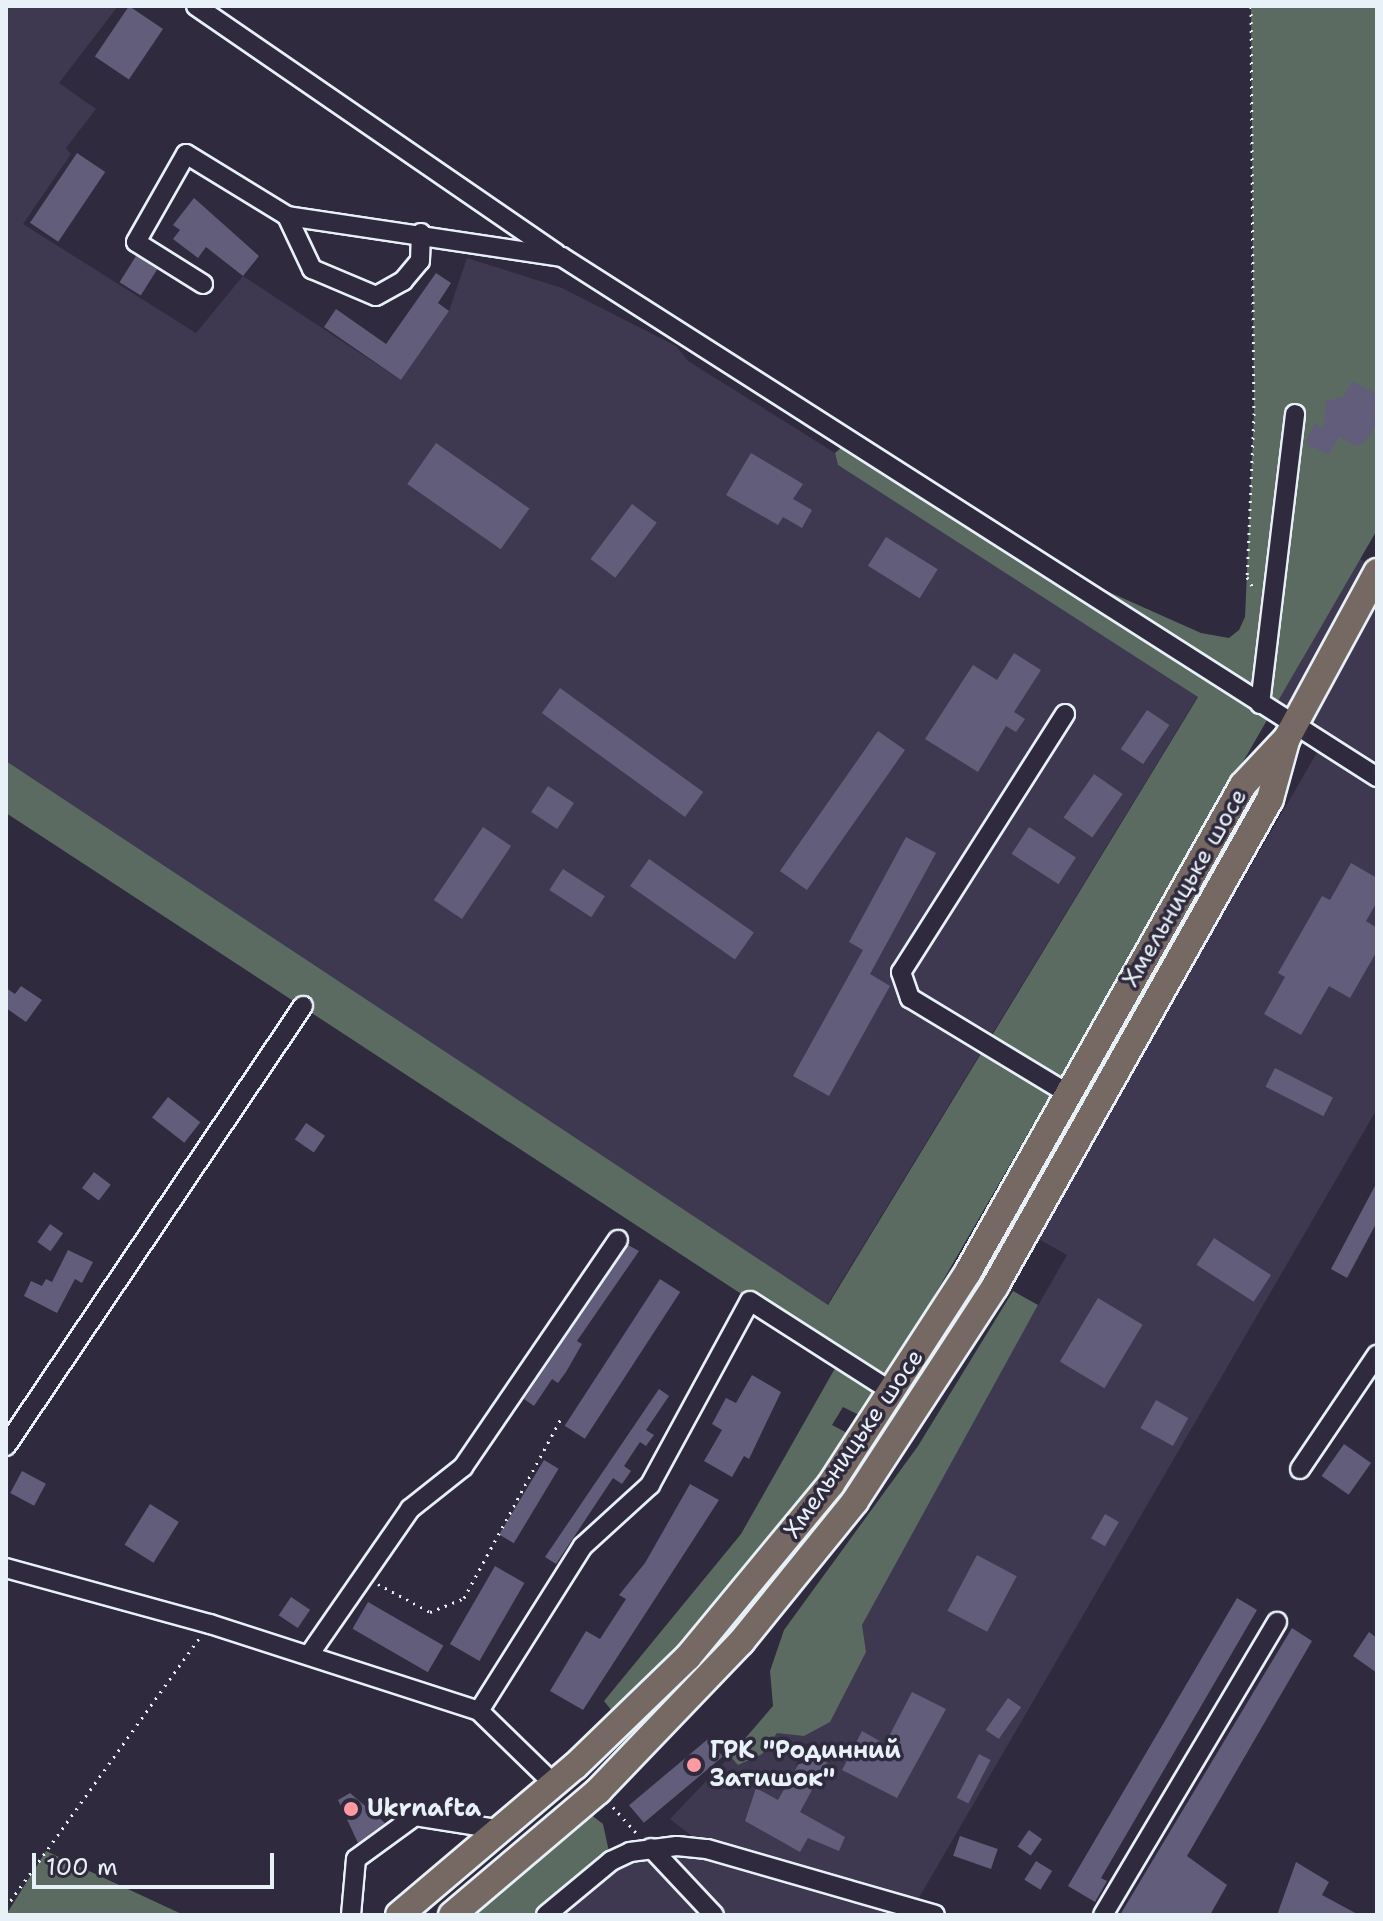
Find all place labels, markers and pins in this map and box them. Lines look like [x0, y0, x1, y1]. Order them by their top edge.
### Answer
place label: ГРК "Родинний Затишок" [710, 1737, 901, 1793]
marker: ГРК "Родинний Затишок" [685, 1756, 703, 1774]
place label: Ukrnafta [367, 1795, 481, 1823]
marker: Ukrnafta [342, 1800, 360, 1818]

